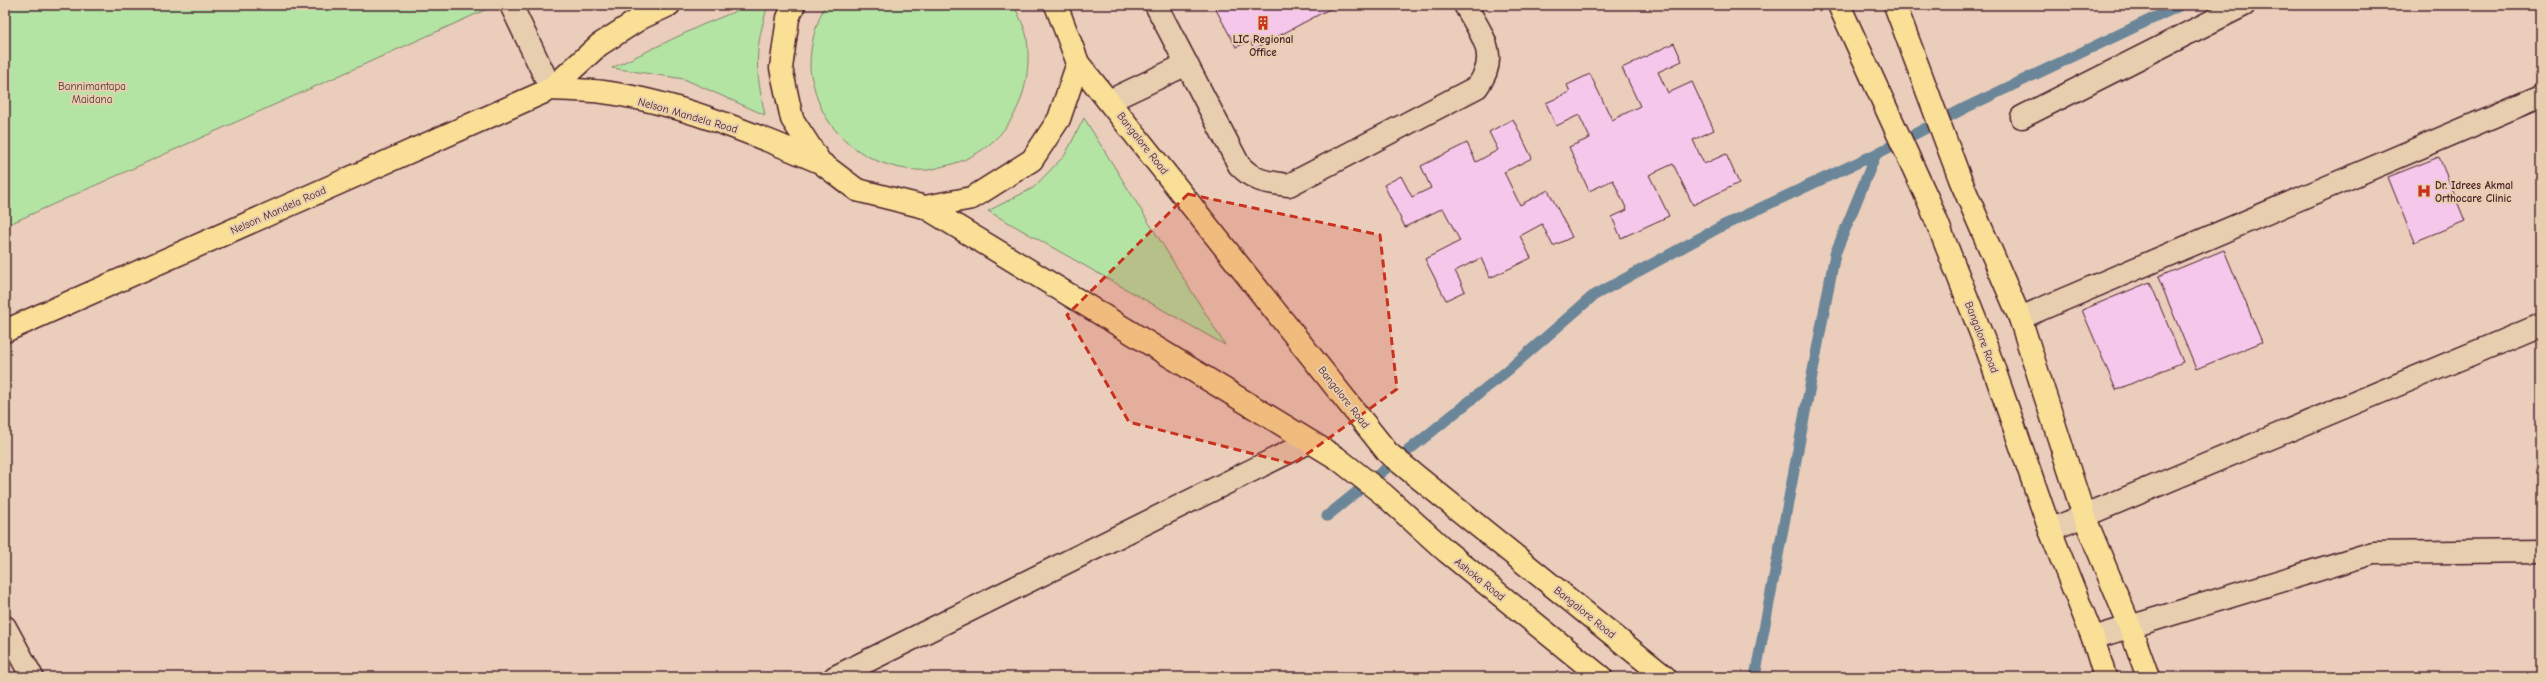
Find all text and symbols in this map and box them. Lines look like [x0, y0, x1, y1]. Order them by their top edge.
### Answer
building icon: LIC Regional Office [1255, 15, 1271, 31]
place label: LIC Regional Office [1233, 33, 1293, 59]
park label: Bannimantapa Maidana [58, 80, 126, 106]
street label: Nelson Mandela Road [637, 95, 739, 136]
street label: Bangalore Road [1114, 110, 1171, 177]
place label: Dr. Idrees Akmal Orthocare Clinic [2435, 179, 2513, 205]
street label: Nelson Mandela Road [228, 183, 328, 237]
hospital icon: Dr. Idrees Akmal Orthocare Clinic [2416, 183, 2432, 199]
street label: Bangalore Road [1962, 300, 2001, 375]
street label: Bangalore Road [1315, 364, 1372, 431]
street label: Ashoka Road [1452, 555, 1508, 604]
street label: Bangalore Road [1551, 584, 1618, 641]

